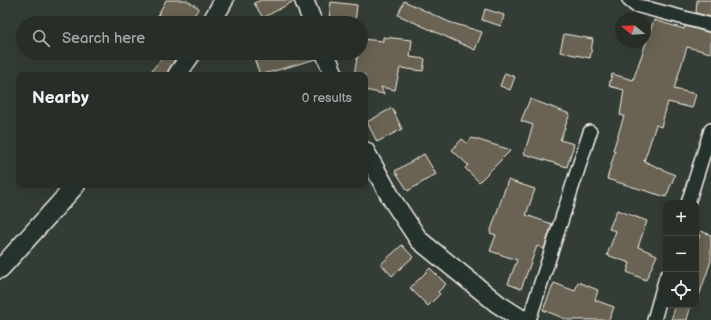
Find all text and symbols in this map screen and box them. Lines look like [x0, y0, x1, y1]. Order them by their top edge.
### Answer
north arrow [615, 12, 651, 48]
search box [16, 16, 368, 60]
icon: search [30, 27, 52, 49]
text: Search here [62, 29, 145, 48]
text: Nearby [32, 88, 89, 108]
text: 0 results [302, 90, 352, 106]
map controls [663, 200, 699, 308]
button: + [663, 200, 699, 236]
button: − [663, 236, 699, 272]
button: locate [663, 272, 699, 308]

